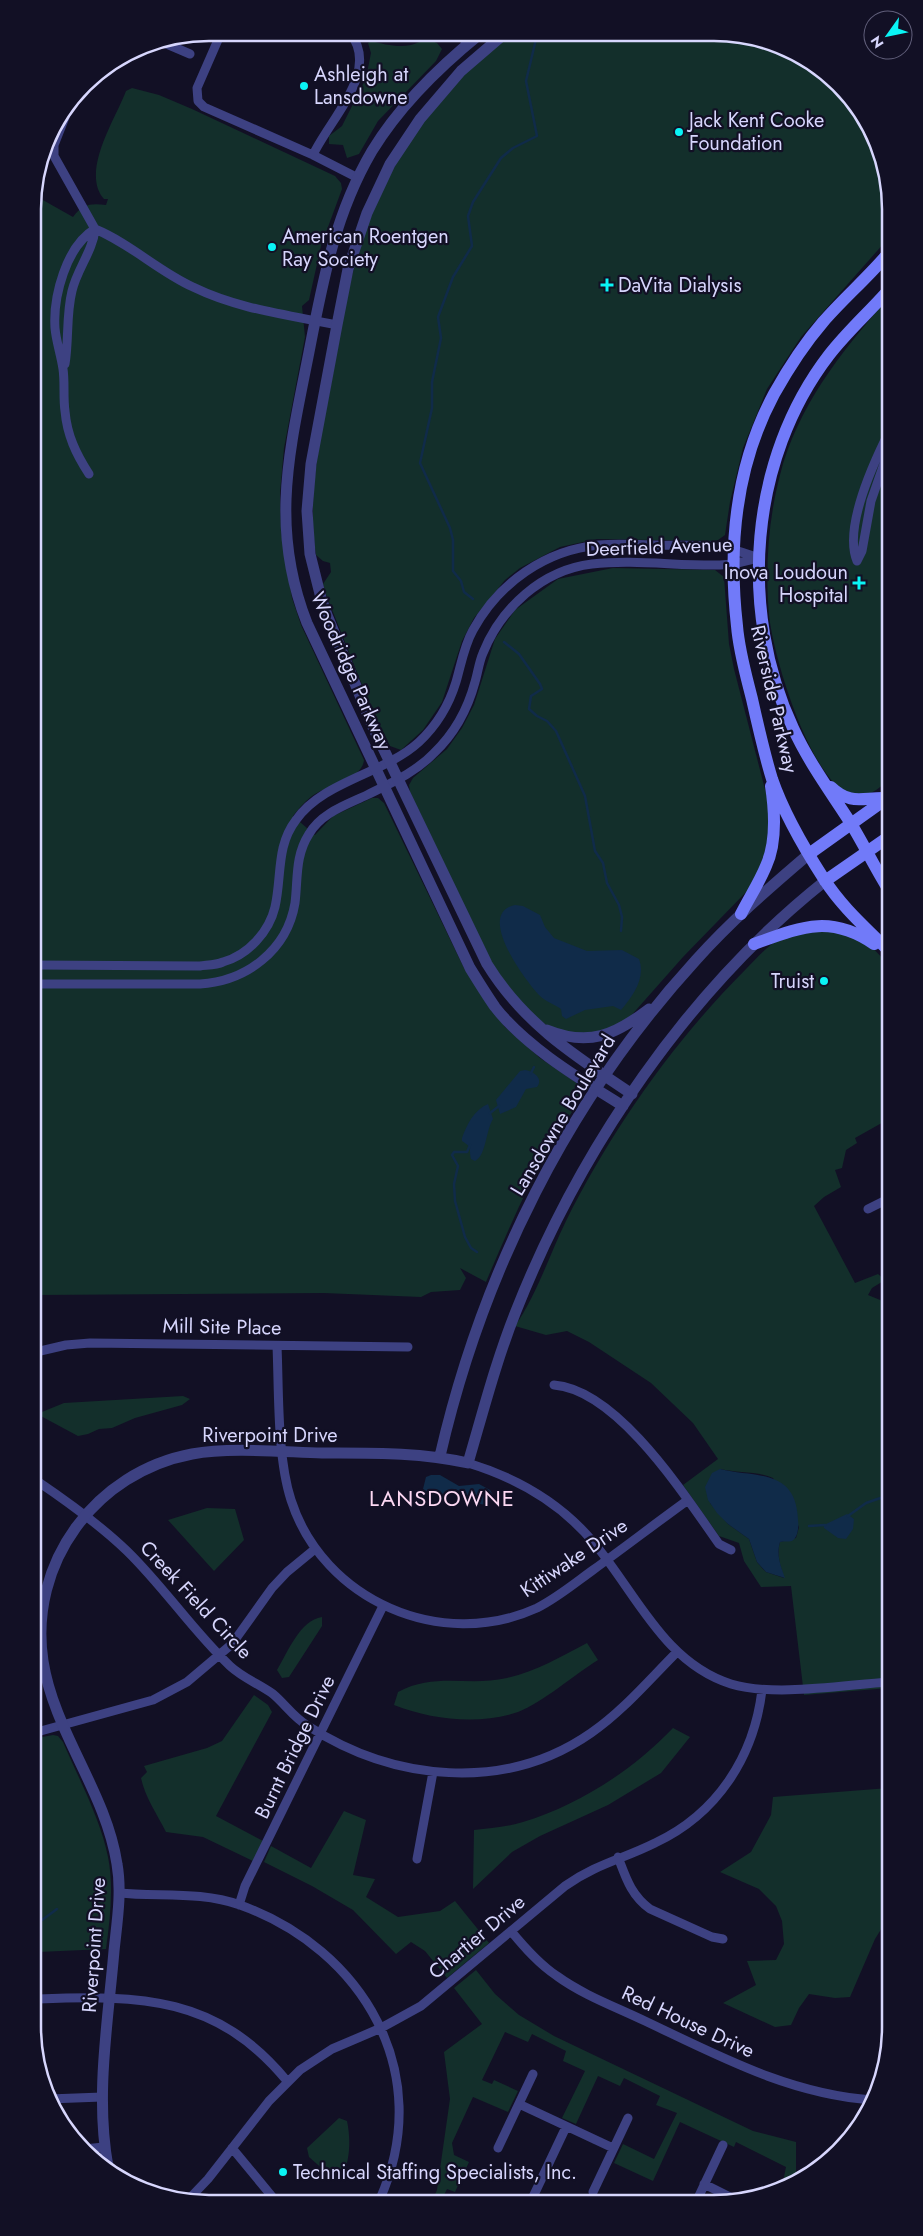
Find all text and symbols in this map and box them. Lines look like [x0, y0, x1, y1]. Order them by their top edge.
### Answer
north arrow [863, 10, 913, 60]
text: N [866, 32, 889, 52]
place label: Ashleigh at Lansdowne [314, 60, 408, 112]
marker: Ashleigh at Lansdowne [298, 80, 310, 92]
place label: Jack Kent Cooke Foundation [686, 106, 824, 158]
marker: Jack Kent Cooke Foundation [673, 126, 685, 138]
place label: American Roentgen Ray Society [282, 222, 449, 274]
marker: American Roentgen Ray Society [266, 241, 278, 253]
place label: DaVita Dialysis [618, 271, 742, 300]
marker: DaVita Dialysis [600, 278, 614, 292]
street label: Deerfield Avenue [585, 530, 733, 564]
place label: Inova Loudoun Hospital [724, 558, 848, 610]
marker: Inova Loudoun Hospital [852, 576, 866, 590]
street label: Woodridge Parkway [303, 587, 399, 755]
street label: Riverside Parkway [743, 622, 805, 776]
place label: Truist [771, 967, 814, 996]
marker: Truist [818, 975, 830, 987]
street label: Lansdowne Boulevard [503, 1029, 623, 1201]
street label: Mill Site Place [162, 1311, 282, 1343]
street label: Riverpoint Drive [202, 1421, 338, 1450]
district label: LANSDOWNE [369, 1482, 515, 1514]
street label: Kittiwake Drive [515, 1511, 633, 1605]
street label: Creek Field Circle [133, 1534, 259, 1666]
street label: Burnt Bridge Drive [248, 1670, 342, 1824]
street label: Riverpoint Drive [75, 1876, 113, 2014]
street label: Chartier Drive [422, 1888, 532, 1986]
street label: Red House Drive [617, 1979, 759, 2065]
place label: Technical Staffing Specialists, Inc. [293, 2158, 577, 2187]
marker: Technical Staffing Specialists, Inc. [277, 2166, 289, 2178]

